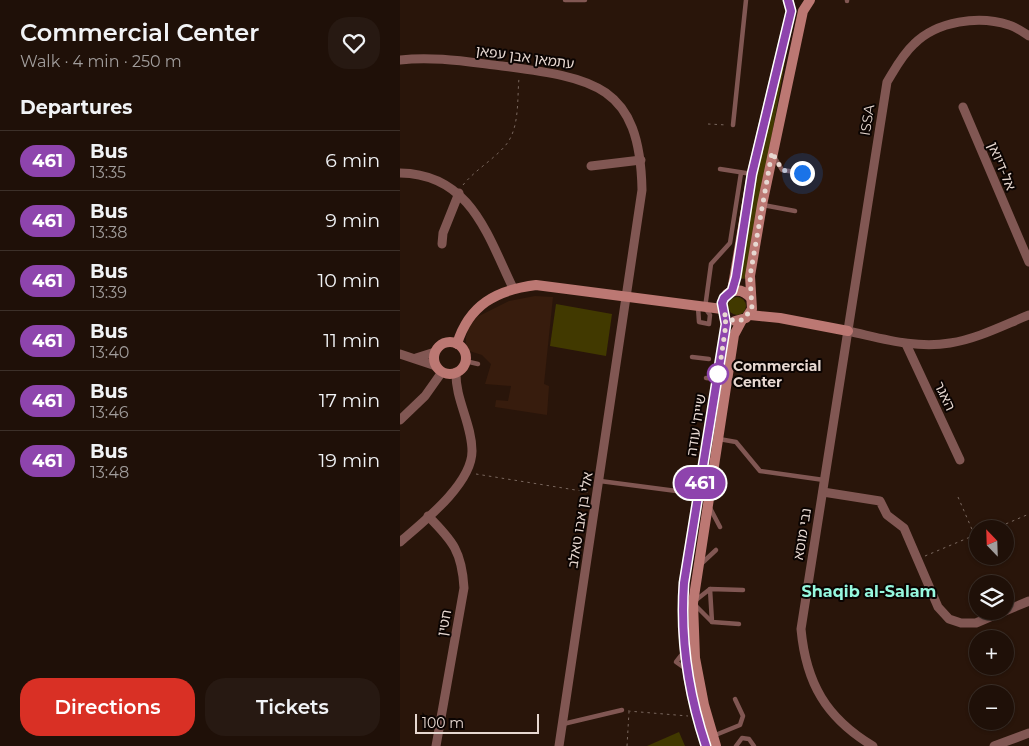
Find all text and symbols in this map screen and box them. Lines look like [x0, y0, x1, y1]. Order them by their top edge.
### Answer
button: heart [328, 17, 380, 69]
text: Commercial Center [20, 18, 259, 47]
street label: עתמאן אבן עפאן [475, 41, 575, 73]
text: Walk · 4 min · 250 m [20, 52, 182, 71]
text: Departures [20, 96, 132, 119]
street label: ISSA [856, 102, 879, 137]
street label: אל-דיואן [984, 139, 1020, 193]
text: Bus [90, 140, 128, 163]
text: 6 min [325, 149, 380, 172]
text: 461 [32, 150, 63, 172]
your location [790, 161, 815, 186]
text: 13:35 [90, 163, 126, 182]
text: Bus [90, 200, 128, 223]
text: 9 min [325, 209, 380, 232]
text: 461 [32, 210, 63, 232]
text: 13:38 [90, 223, 127, 242]
text: Bus [90, 260, 128, 283]
text: 10 min [317, 269, 380, 292]
text: 461 [32, 270, 63, 292]
text: 13:39 [90, 283, 127, 302]
text: Bus [90, 320, 128, 343]
text: 11 min [323, 329, 380, 352]
text: 461 [32, 330, 63, 352]
text: 13:40 [90, 343, 129, 362]
place label: Commercial Center [733, 357, 822, 391]
marker: Commercial Center [707, 363, 729, 385]
street label: האגר [930, 379, 960, 413]
text: Bus [90, 380, 128, 403]
text: 17 min [319, 389, 380, 412]
text: 461 [32, 390, 63, 412]
street label: שייח' עודה [682, 393, 710, 457]
text: 13:46 [90, 403, 129, 422]
text: Bus [90, 440, 128, 463]
text: 19 min [318, 449, 380, 472]
text: 461 [32, 450, 63, 472]
text: 13:48 [90, 463, 129, 482]
line badge: 461 [671, 467, 729, 499]
street label: אלי בן אבו טאלב [564, 470, 597, 569]
text: 461 [685, 472, 715, 494]
street label: נבי מוסא [789, 507, 815, 561]
north arrow [969, 520, 1014, 565]
map controls [969, 520, 1014, 730]
button: layers [969, 575, 1014, 620]
district label: Shaqib al-Salam [802, 582, 936, 601]
street label: חטין [433, 608, 455, 638]
button: + [969, 630, 1014, 675]
button: Directions [20, 678, 195, 736]
button: Tickets [205, 678, 380, 736]
button: − [969, 685, 1014, 730]
scale bar [415, 711, 539, 734]
text: 100 m [422, 714, 464, 732]

